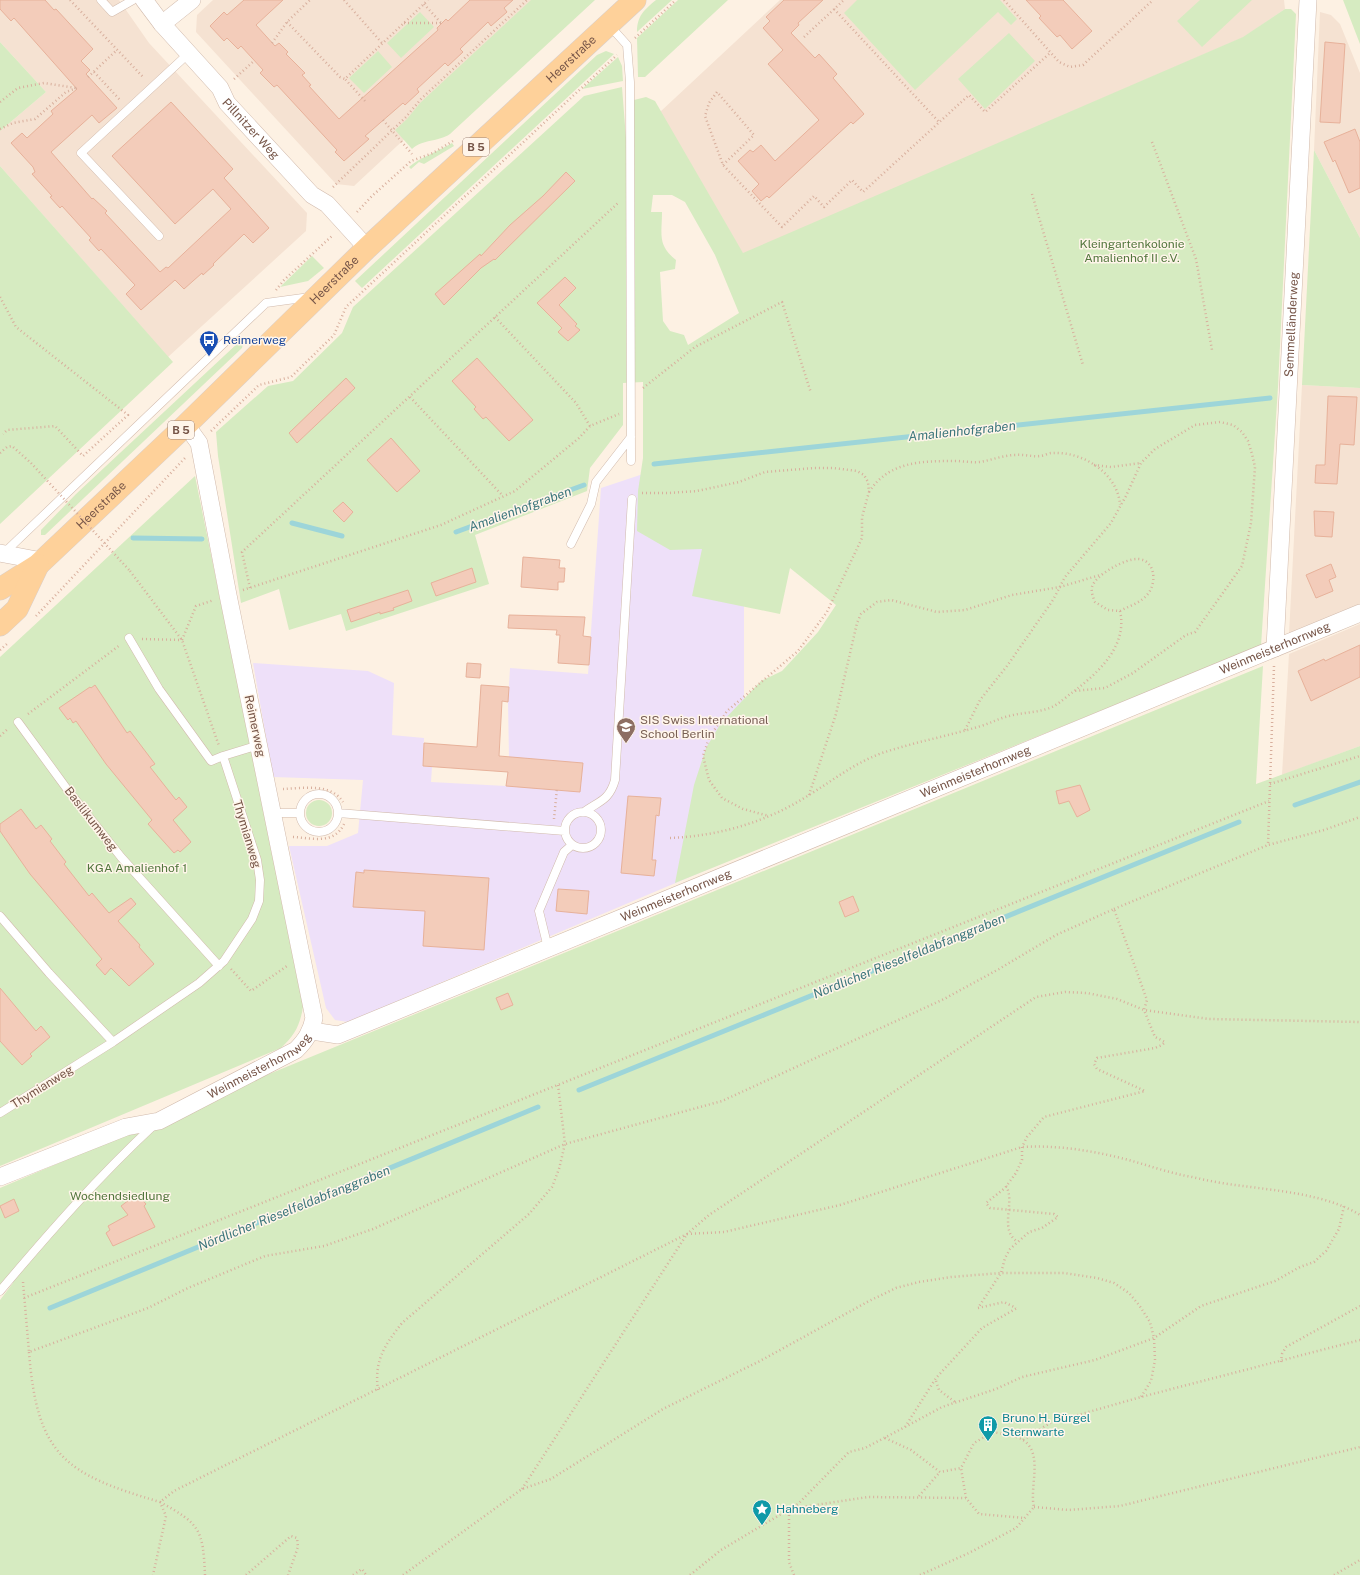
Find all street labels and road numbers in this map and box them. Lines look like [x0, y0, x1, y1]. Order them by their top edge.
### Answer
street label: Heerstraße [543, 32, 599, 86]
street label: Pillnitzer Weg [219, 96, 282, 162]
road number: B 5 [463, 138, 489, 156]
street label: Heerstraße [307, 253, 362, 307]
street label: Semmelländerweg [1282, 271, 1301, 377]
road number: B 5 [168, 421, 194, 439]
street label: Heerstraße [74, 478, 129, 532]
street label: Weinmeisterhornweg [1218, 619, 1332, 677]
street label: Reimerweg [242, 694, 268, 758]
street label: Weinmeisterhornweg [918, 743, 1033, 801]
street label: Basilikumweg [62, 784, 120, 854]
street label: Thymianweg [230, 798, 264, 870]
street label: Weinmeisterhornweg [619, 866, 733, 925]
street label: Weinmeisterhornweg [205, 1031, 314, 1102]
street label: Thymianweg [8, 1062, 76, 1112]

